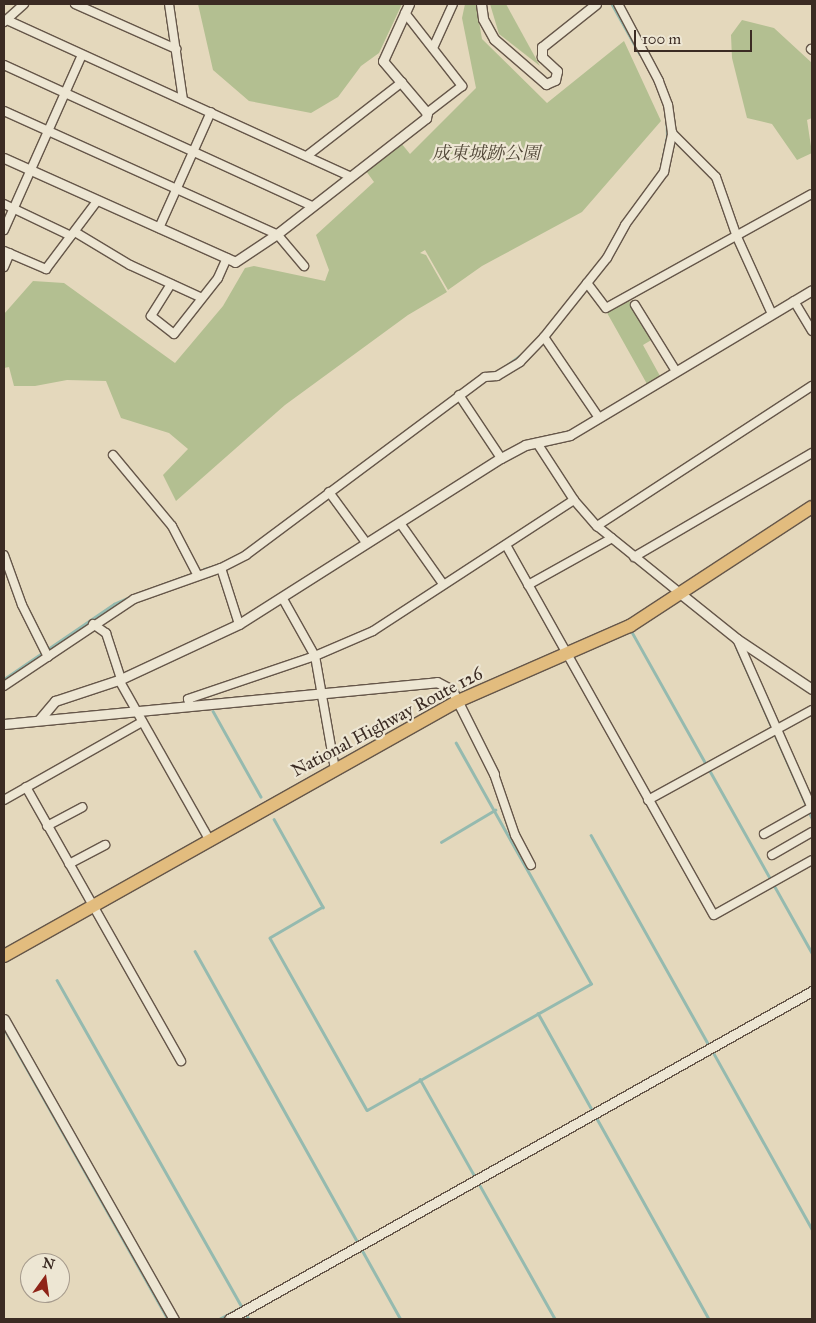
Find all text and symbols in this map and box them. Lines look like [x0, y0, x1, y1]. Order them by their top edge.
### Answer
scale bar [636, 20, 754, 52]
text: 100 m [642, 30, 681, 48]
park label: 成東城跡公園 [432, 142, 540, 164]
street label: National Highway Route 126 [288, 662, 486, 782]
north arrow [20, 1253, 70, 1303]
text: N [41, 1254, 56, 1274]

